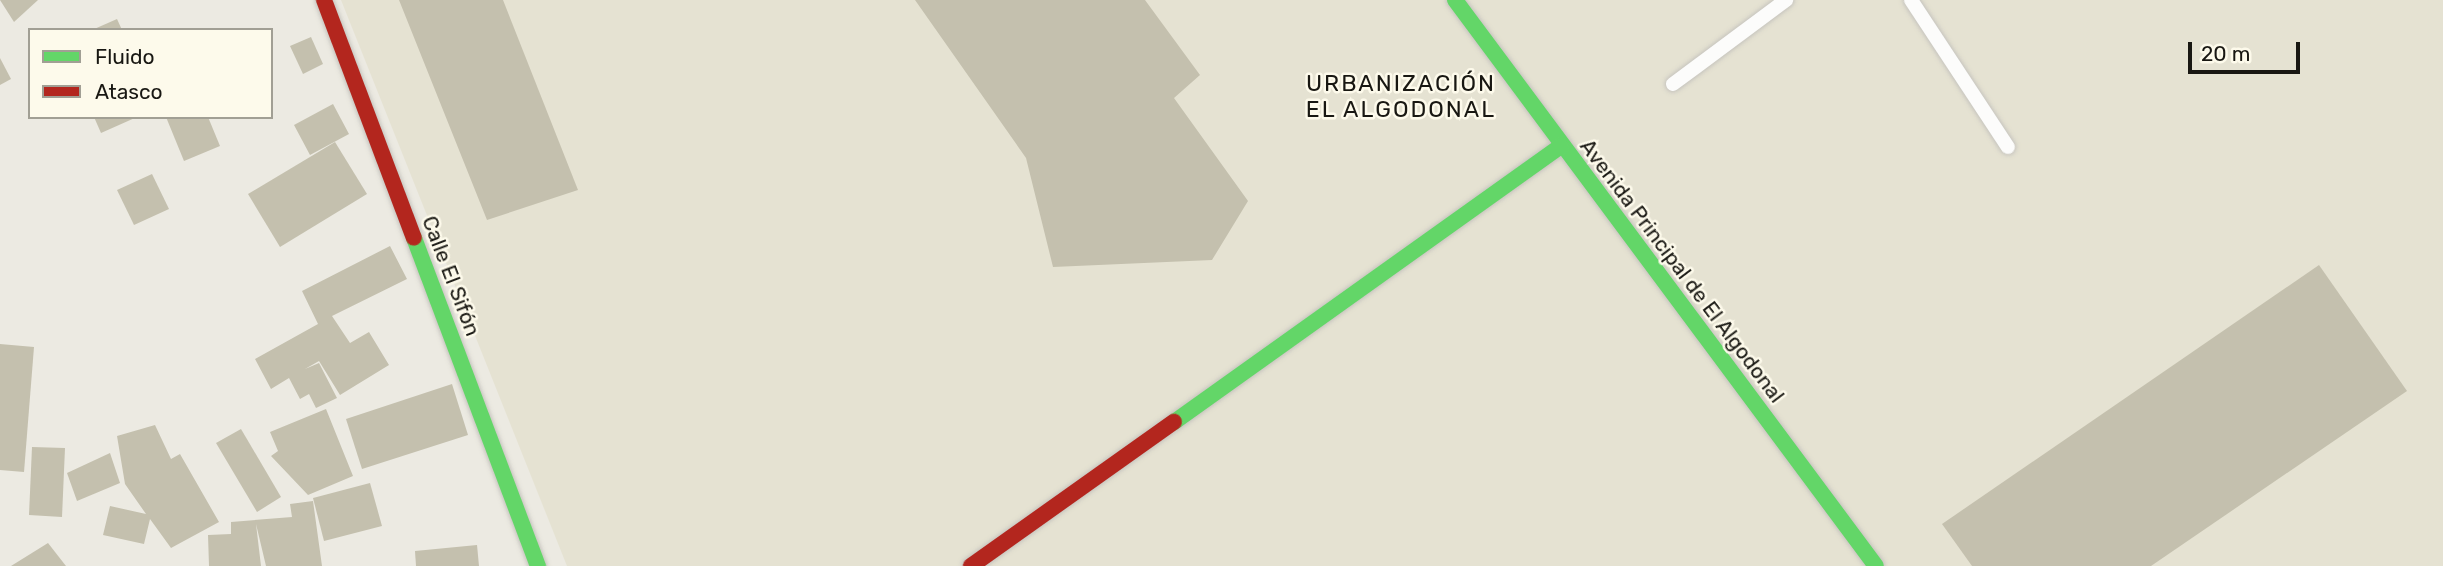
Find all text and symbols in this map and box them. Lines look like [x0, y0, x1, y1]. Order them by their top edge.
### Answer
legend [28, 28, 273, 119]
scale bar [2191, 28, 2303, 72]
text: 20 m [2201, 41, 2250, 66]
text: Fluido [95, 44, 155, 69]
district label: URBANIZACIÓN EL ALGODONAL [1307, 69, 1495, 123]
text: Atasco [95, 79, 163, 104]
street label: Avenida Principal de El Algodonal [1574, 134, 1790, 408]
street label: Calle El Sifón [417, 212, 485, 340]

